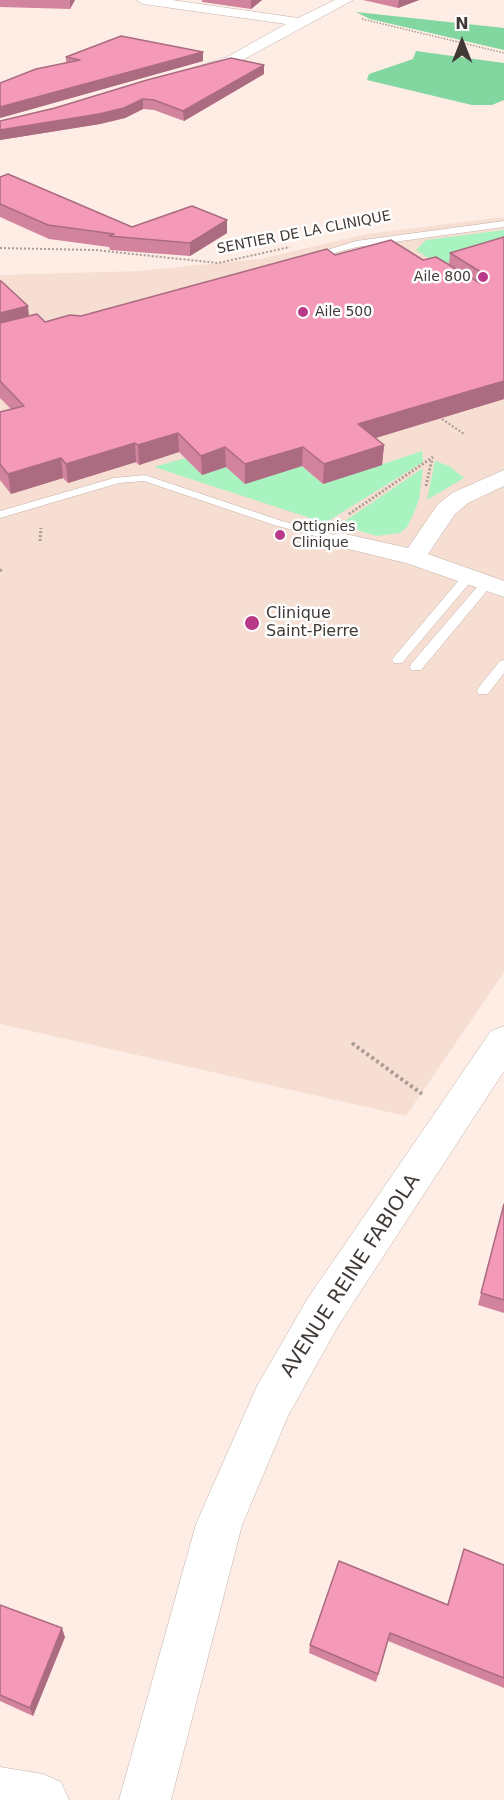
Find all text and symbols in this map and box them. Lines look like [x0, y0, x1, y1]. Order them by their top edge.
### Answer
north arrow [432, 12, 492, 72]
text: N [455, 14, 469, 33]
street label: SENTIER DE LA CLINIQUE [216, 208, 392, 258]
place label: Aile 800 [414, 269, 471, 285]
marker: Aile 800 [476, 270, 490, 284]
place label: Aile 500 [315, 304, 372, 320]
marker: Aile 500 [296, 305, 310, 319]
place label: Ottignies Clinique [292, 519, 355, 552]
marker: Ottignies Clinique [273, 528, 287, 542]
place label: Clinique Saint-Pierre [266, 604, 359, 642]
marker: Clinique Saint-Pierre [243, 614, 261, 632]
street label: AVENUE REINE FABIOLA [276, 1170, 426, 1382]

